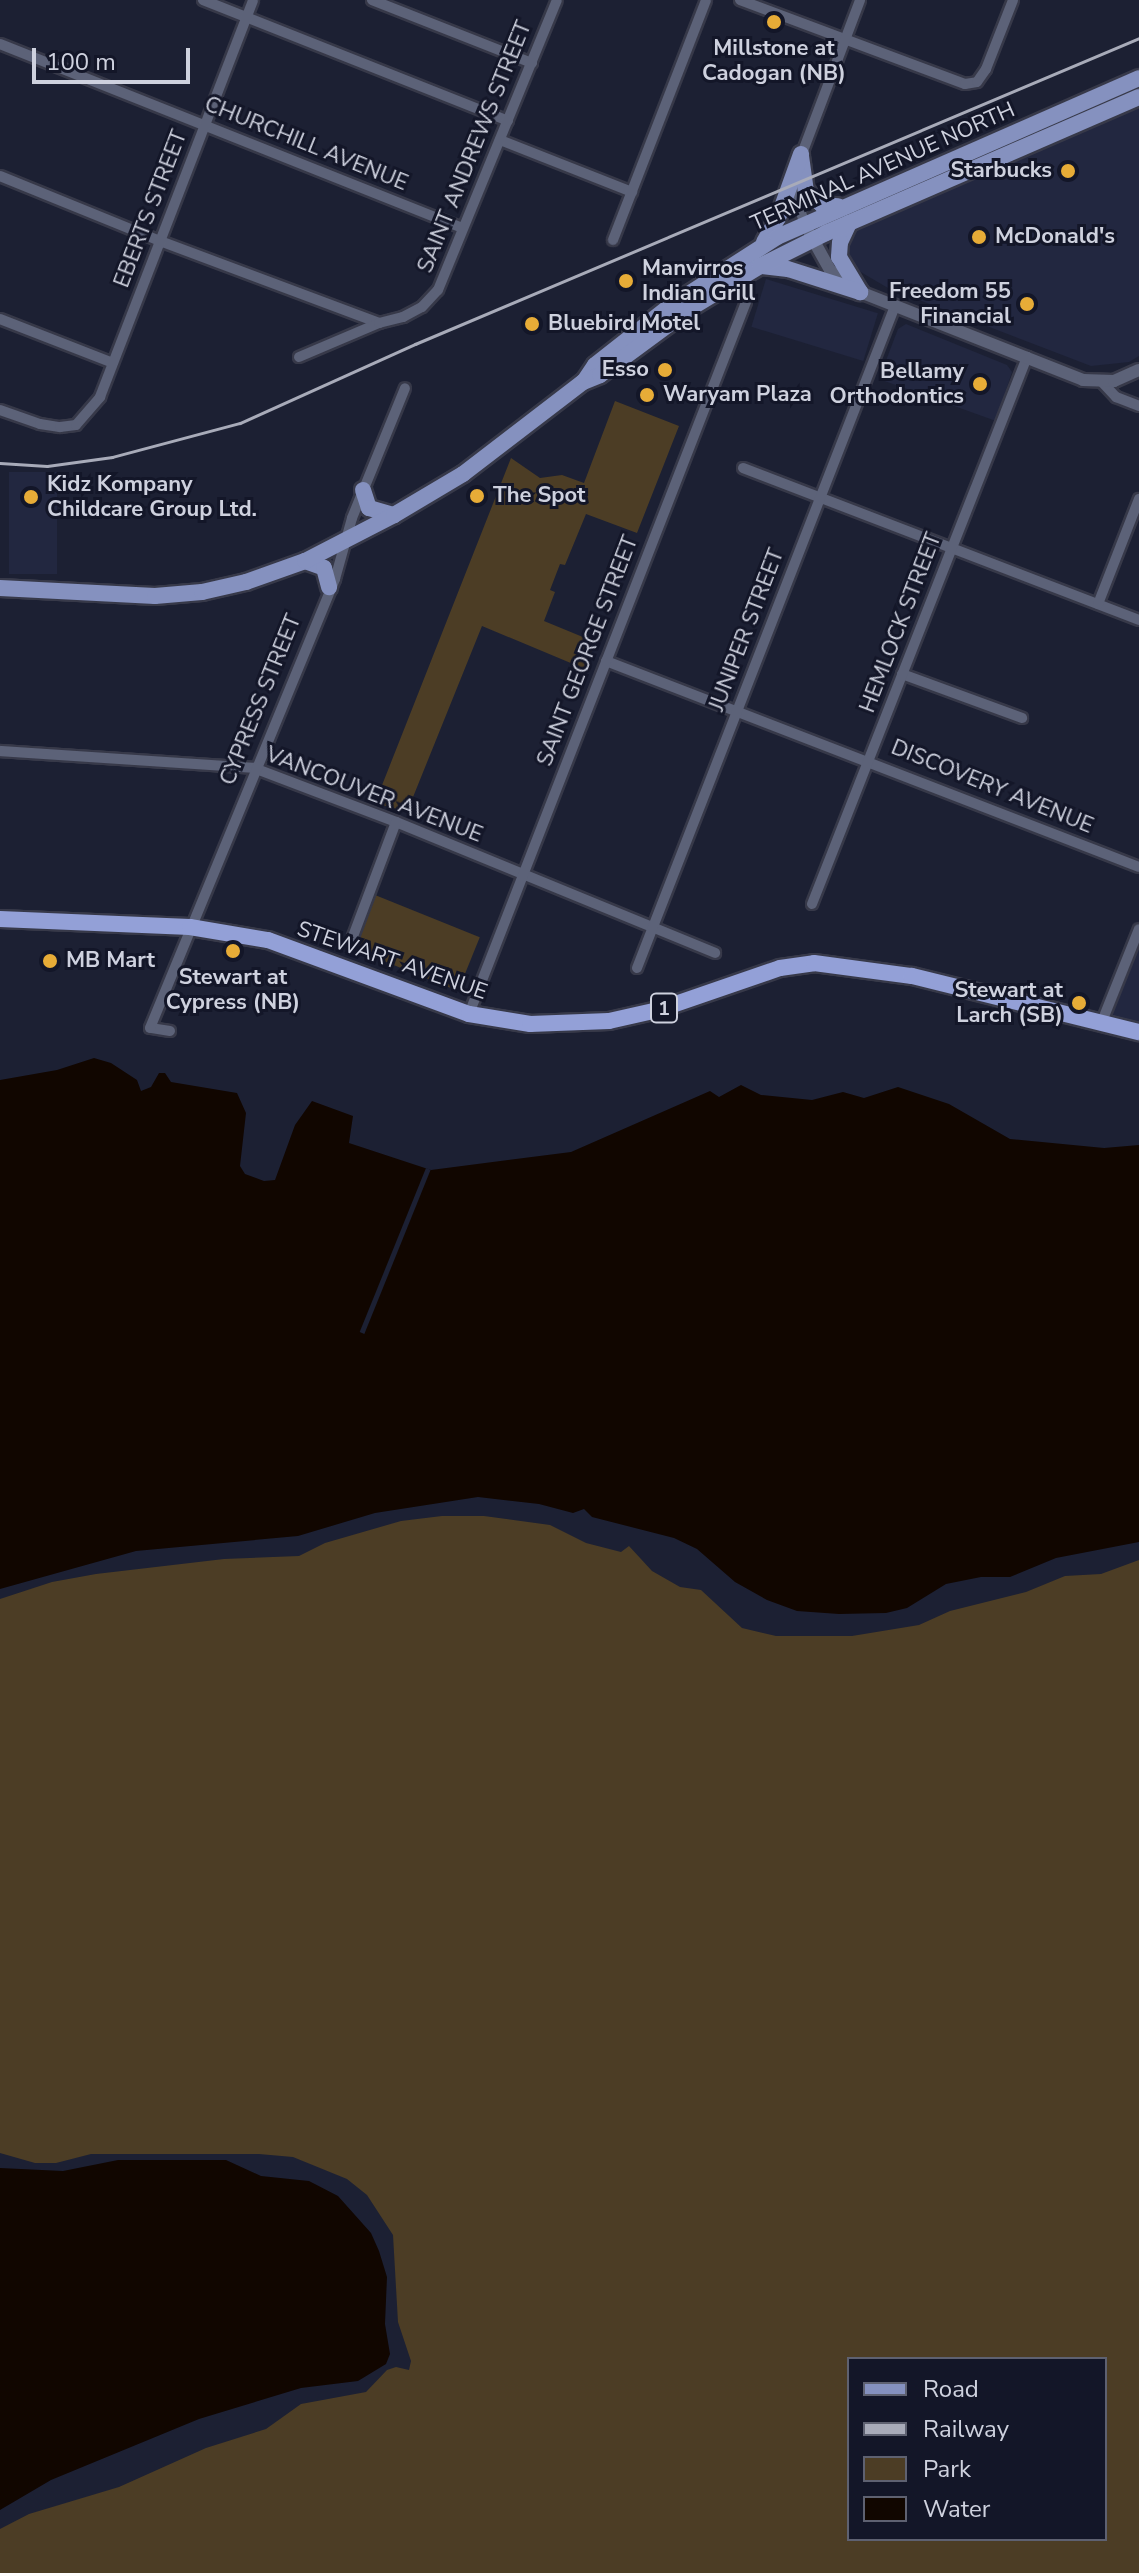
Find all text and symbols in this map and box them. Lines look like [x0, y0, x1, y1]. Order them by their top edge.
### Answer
marker: Millstone at Cadogan (NB) [765, 13, 783, 31]
street label: SAINT ANDREWS STREET [412, 17, 538, 277]
scale bar [36, 32, 194, 82]
place label: Millstone at Cadogan (NB) [702, 35, 846, 86]
text: 100 m [46, 46, 116, 78]
street label: CHURCHILL AVENUE [201, 91, 411, 197]
street label: TERMINAL AVENUE NORTH [747, 97, 1019, 237]
street label: EBERTS STREET [109, 127, 193, 291]
place label: Starbucks [950, 158, 1052, 184]
marker: Starbucks [1059, 162, 1077, 180]
place label: McDonald's [995, 224, 1115, 250]
marker: McDonald's [970, 228, 988, 246]
place label: Manvirros Indian Grill [642, 255, 755, 306]
marker: Manvirros Indian Grill [617, 272, 635, 290]
place label: Freedom 55 Financial [889, 278, 1011, 330]
marker: Freedom 55 Financial [1018, 295, 1036, 313]
place label: Bluebird Motel [548, 311, 700, 337]
marker: Bluebird Motel [523, 315, 541, 333]
place label: Esso [602, 357, 649, 383]
place label: Bellamy Orthodontics [830, 358, 964, 410]
marker: Esso [656, 361, 674, 379]
marker: Bellamy Orthodontics [971, 375, 989, 393]
place label: Waryam Plaza [663, 382, 812, 408]
marker: Waryam Plaza [638, 386, 656, 404]
place label: Kidz Kompany Childcare Group Ltd. [47, 471, 257, 522]
place label: The Spot [493, 483, 585, 509]
marker: The Spot [468, 487, 486, 505]
marker: Kidz Kompany Childcare Group Ltd. [22, 488, 40, 506]
street label: HEMLOCK STREET [855, 529, 947, 717]
street label: SAINT GEORGE STREET [532, 532, 644, 770]
street label: JUNIPER STREET [704, 545, 790, 715]
street label: CYPRESS STREET [215, 611, 307, 789]
street label: DISCOVERY AVENUE [887, 734, 1097, 840]
street label: VANCOUVER AVENUE [262, 742, 486, 848]
street label: STEWART AVENUE [293, 916, 491, 1006]
marker: Stewart at Cypress (NB) [224, 942, 242, 960]
place label: MB Mart [66, 948, 155, 974]
marker: MB Mart [41, 952, 59, 970]
place label: Stewart at Cypress (NB) [166, 964, 300, 1016]
place label: Stewart at Larch (SB) [954, 977, 1063, 1028]
road number: 1 [650, 992, 678, 1024]
marker: Stewart at Larch (SB) [1070, 994, 1088, 1012]
legend [847, 2357, 1107, 2541]
text: Road [923, 2373, 979, 2405]
text: Railway [923, 2413, 1009, 2445]
text: Park [923, 2453, 971, 2485]
text: Water [923, 2493, 990, 2525]

